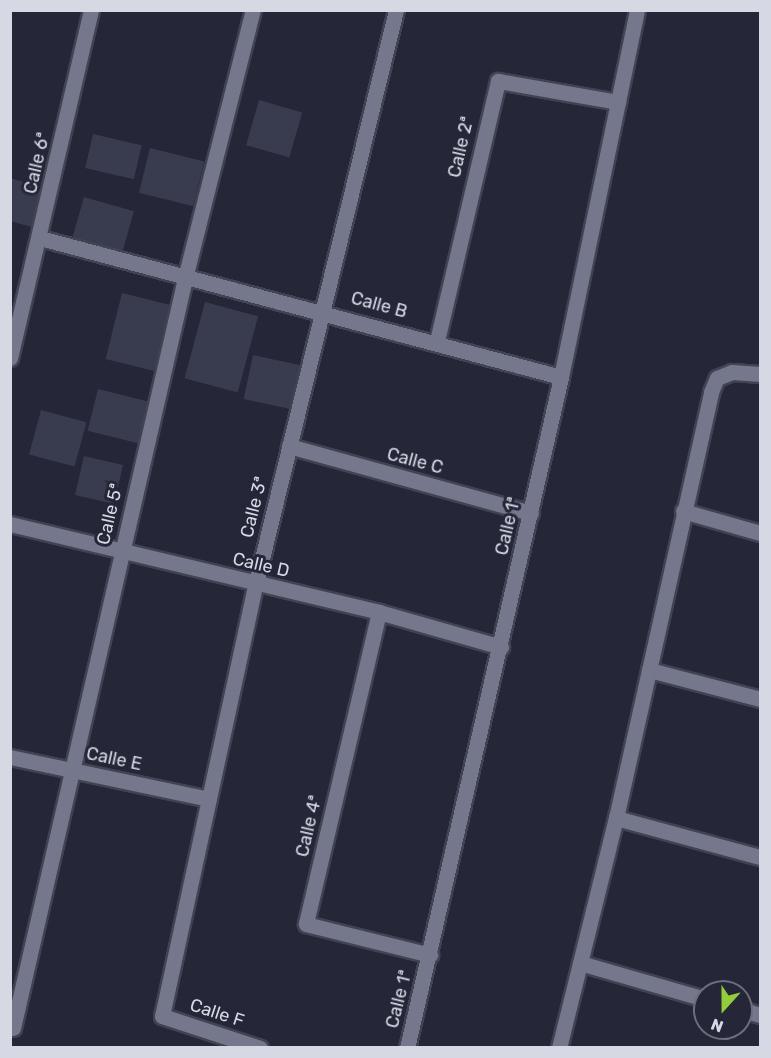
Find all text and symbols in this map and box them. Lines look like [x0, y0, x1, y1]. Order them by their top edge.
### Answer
street label: Calle 2ª [443, 114, 479, 180]
street label: Calle 6ª [19, 130, 55, 196]
street label: Calle B [349, 287, 409, 323]
street label: Calle C [385, 443, 445, 479]
street label: Calle 3ª [236, 474, 272, 540]
street label: Calle 5ª [92, 481, 128, 547]
street label: Calle 1ª [491, 495, 525, 557]
street label: Calle D [231, 548, 291, 582]
street label: Calle E [84, 743, 144, 775]
street label: Calle 4ª [291, 793, 327, 859]
street label: Calle 1ª [381, 968, 417, 1030]
north arrow [693, 980, 753, 1040]
street label: Calle F [187, 994, 247, 1032]
text: N [708, 1014, 726, 1036]

